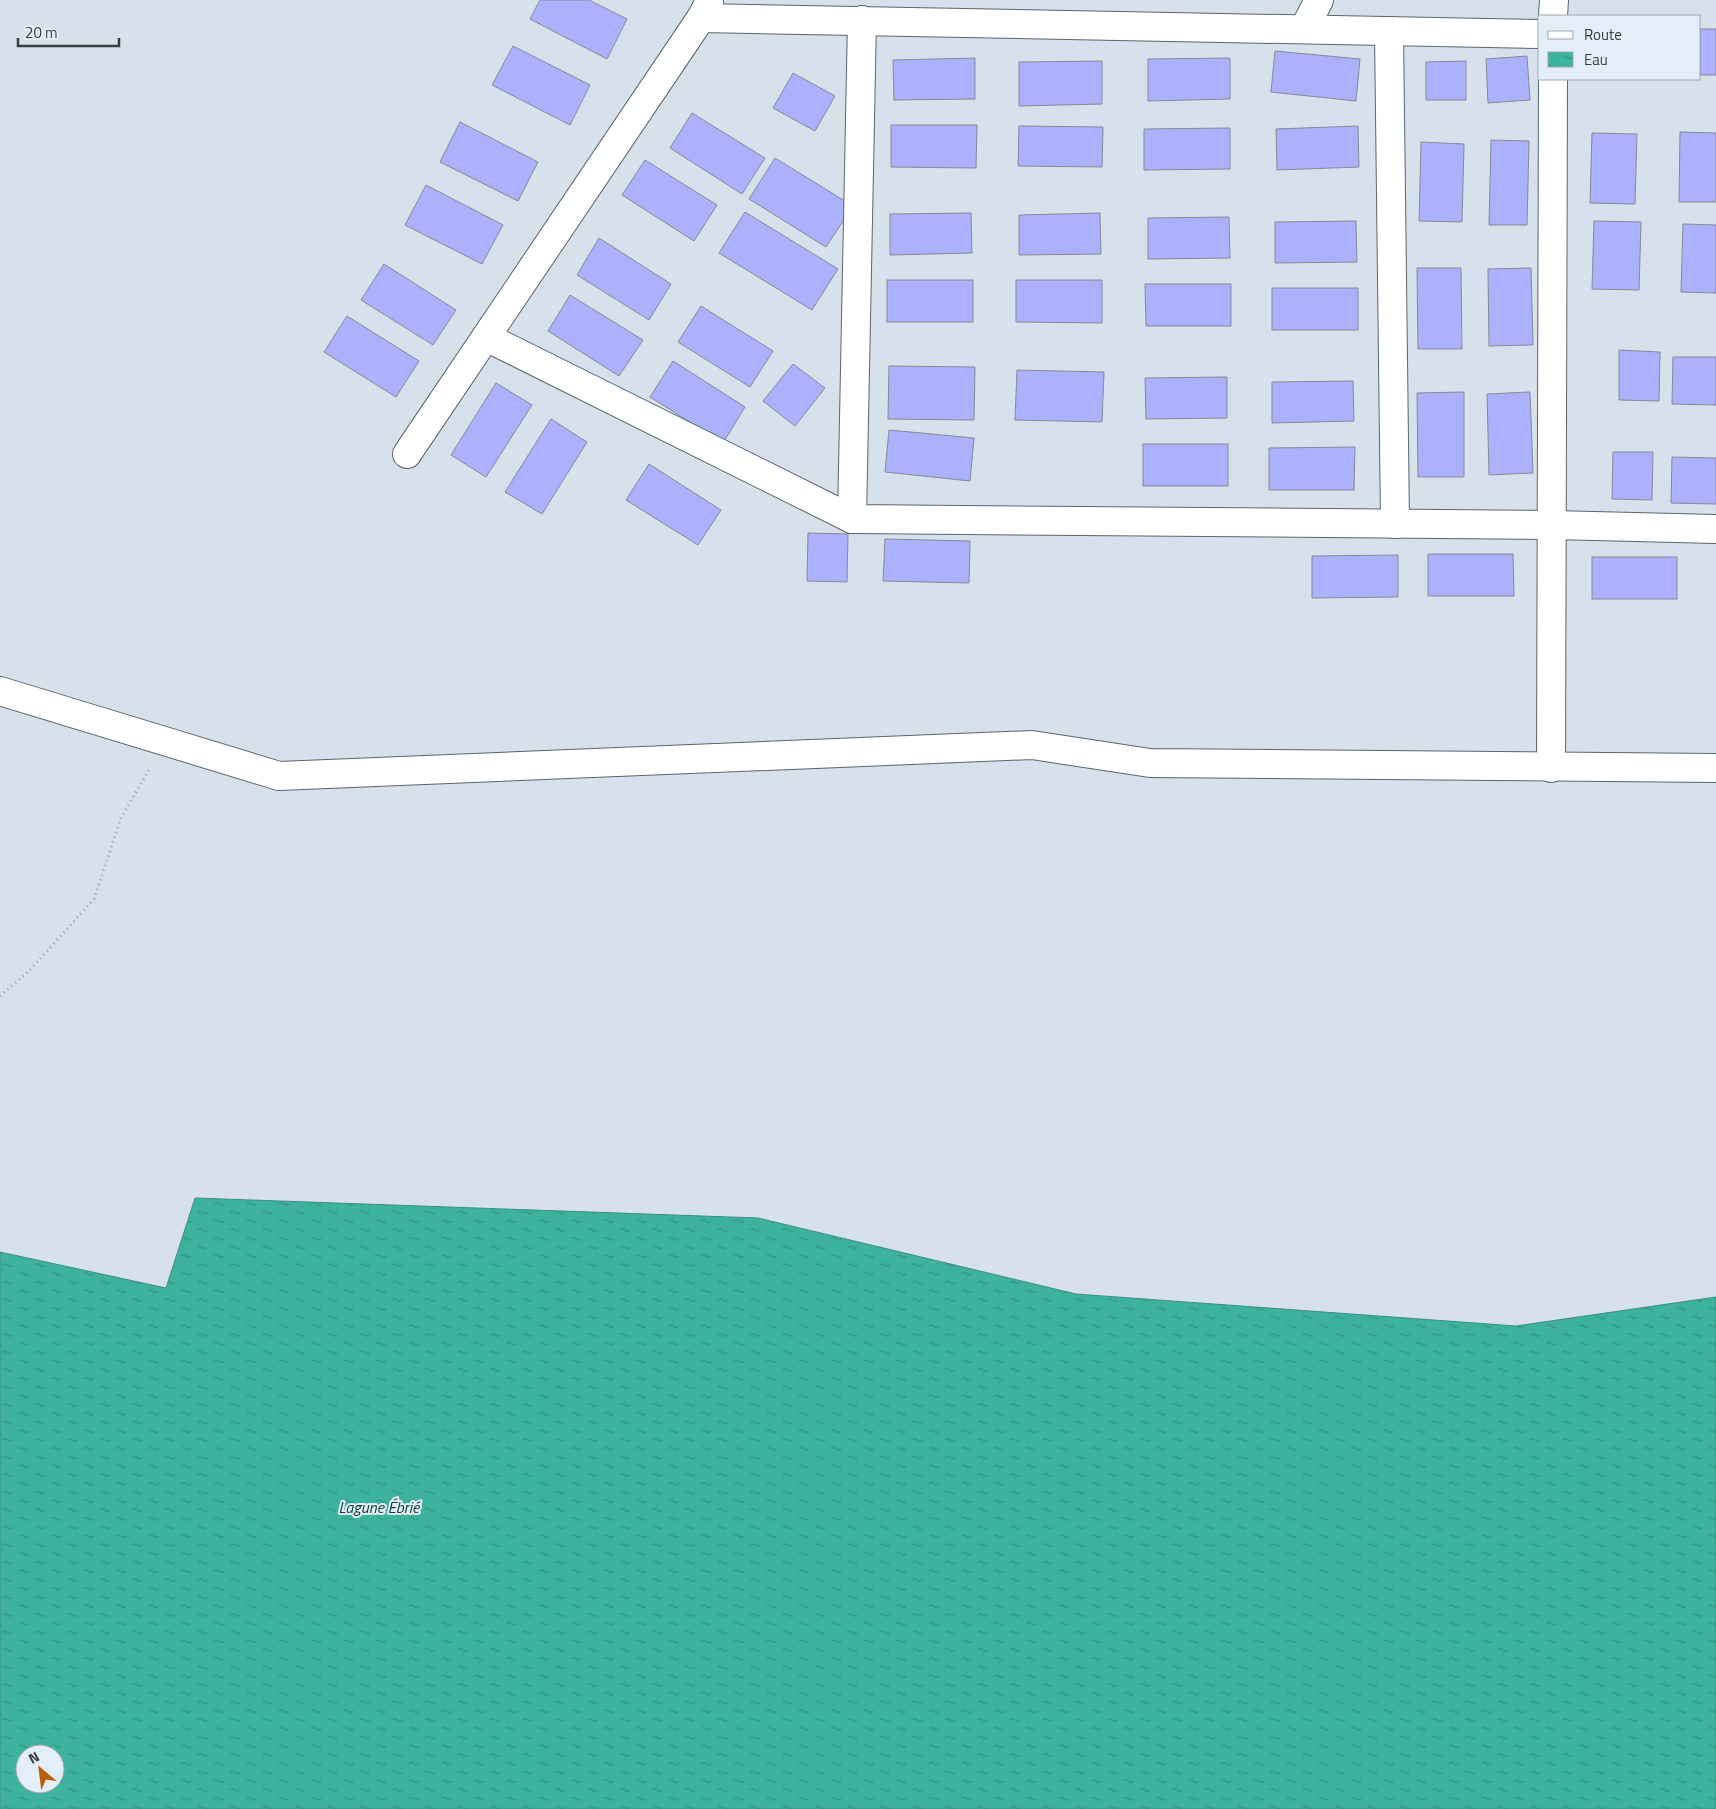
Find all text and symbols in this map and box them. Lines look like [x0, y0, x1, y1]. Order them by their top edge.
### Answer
scale bar [18, 15, 119, 47]
legend [1538, 15, 1701, 80]
text: 20 m [25, 21, 58, 44]
text: Route [1584, 23, 1622, 46]
text: Eau [1584, 48, 1608, 71]
water label: Lagune Ébrié [339, 1495, 421, 1519]
north arrow [15, 1744, 65, 1794]
text: N [24, 1746, 43, 1769]

